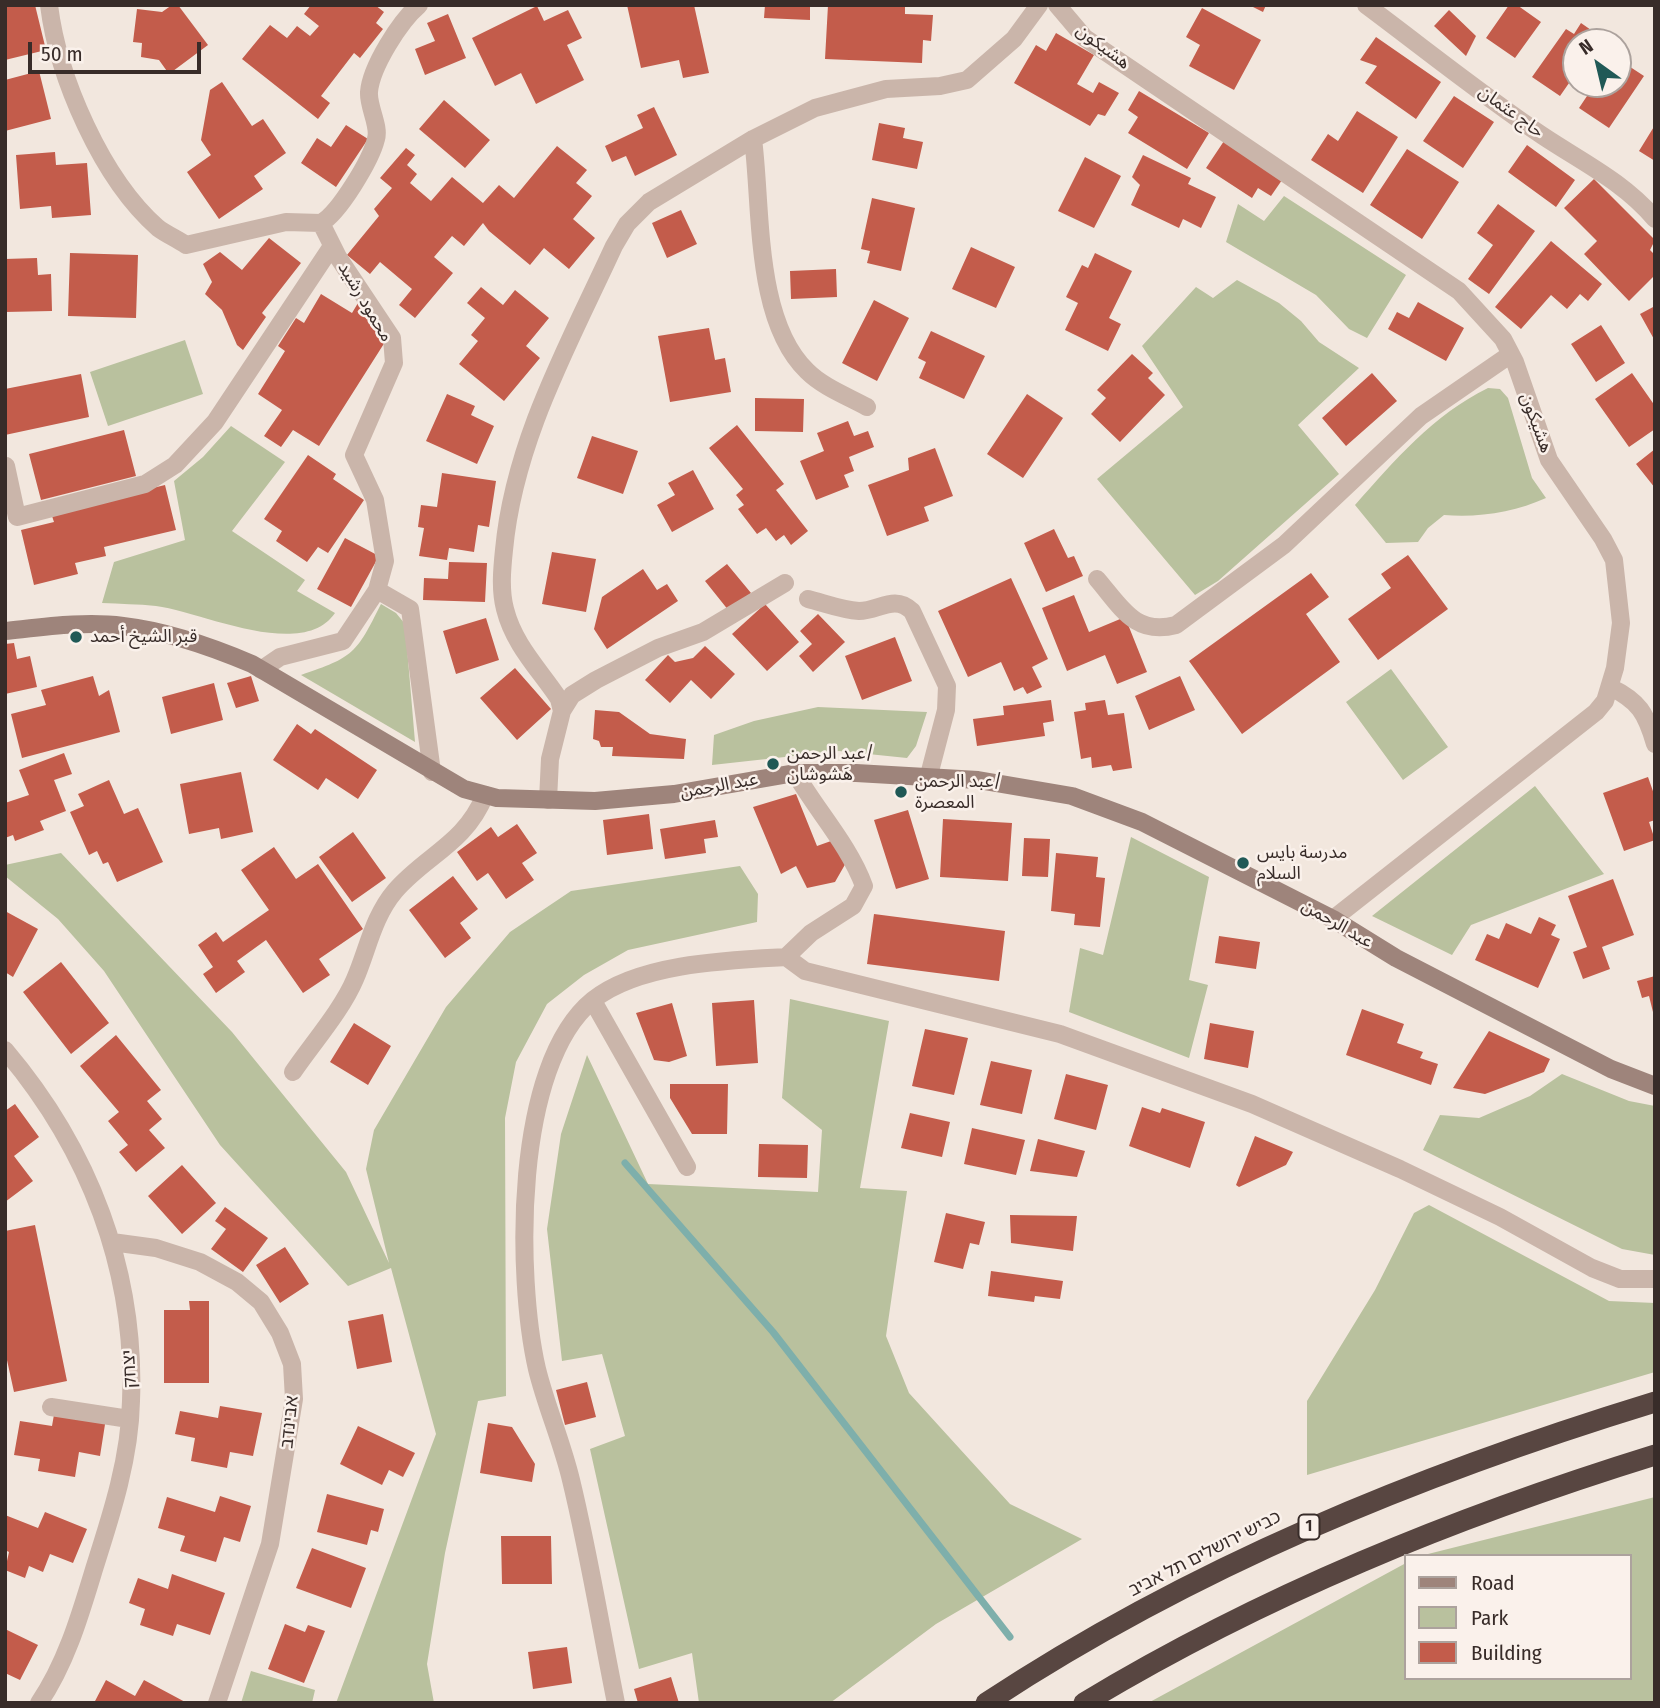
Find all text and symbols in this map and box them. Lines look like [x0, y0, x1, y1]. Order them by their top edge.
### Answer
street label: هشيكون [1072, 20, 1134, 74]
scale bar [32, 28, 205, 72]
north arrow [1562, 28, 1632, 98]
text: N [1575, 34, 1597, 60]
text: 50 m [41, 41, 83, 67]
street label: حاج عثمان [1474, 81, 1548, 143]
street label: محمود رشيد [333, 258, 397, 346]
street label: هشيكون [1515, 390, 1557, 456]
place label: قبر الشيخ أحمد [90, 626, 197, 648]
marker: قبر الشيخ أحمد [68, 629, 84, 645]
place label: عبد الرحمن/ هَشوشان [787, 743, 874, 786]
marker: عبد الرحمن/ هَشوشان [765, 756, 781, 772]
street label: عبد الرحمن [678, 769, 760, 803]
place label: عبد الرحمن/ المعصرة [915, 771, 1002, 814]
marker: عبد الرحمن/ المعصرة [893, 784, 909, 800]
place label: مدرسة بايس السلام [1257, 842, 1347, 884]
marker: مدرسة بايس السلام [1235, 855, 1251, 871]
street label: عبد الرحمن [1298, 895, 1376, 953]
street label: יצחק [118, 1349, 142, 1389]
street label: אבינדב [276, 1394, 304, 1450]
street label: כביש ירושלים תל אביב [1125, 1506, 1285, 1602]
road number: 1 [1298, 1514, 1320, 1540]
legend [1404, 1554, 1632, 1680]
text: Road [1471, 1570, 1515, 1596]
text: Park [1471, 1605, 1508, 1631]
text: Building [1471, 1640, 1542, 1666]

